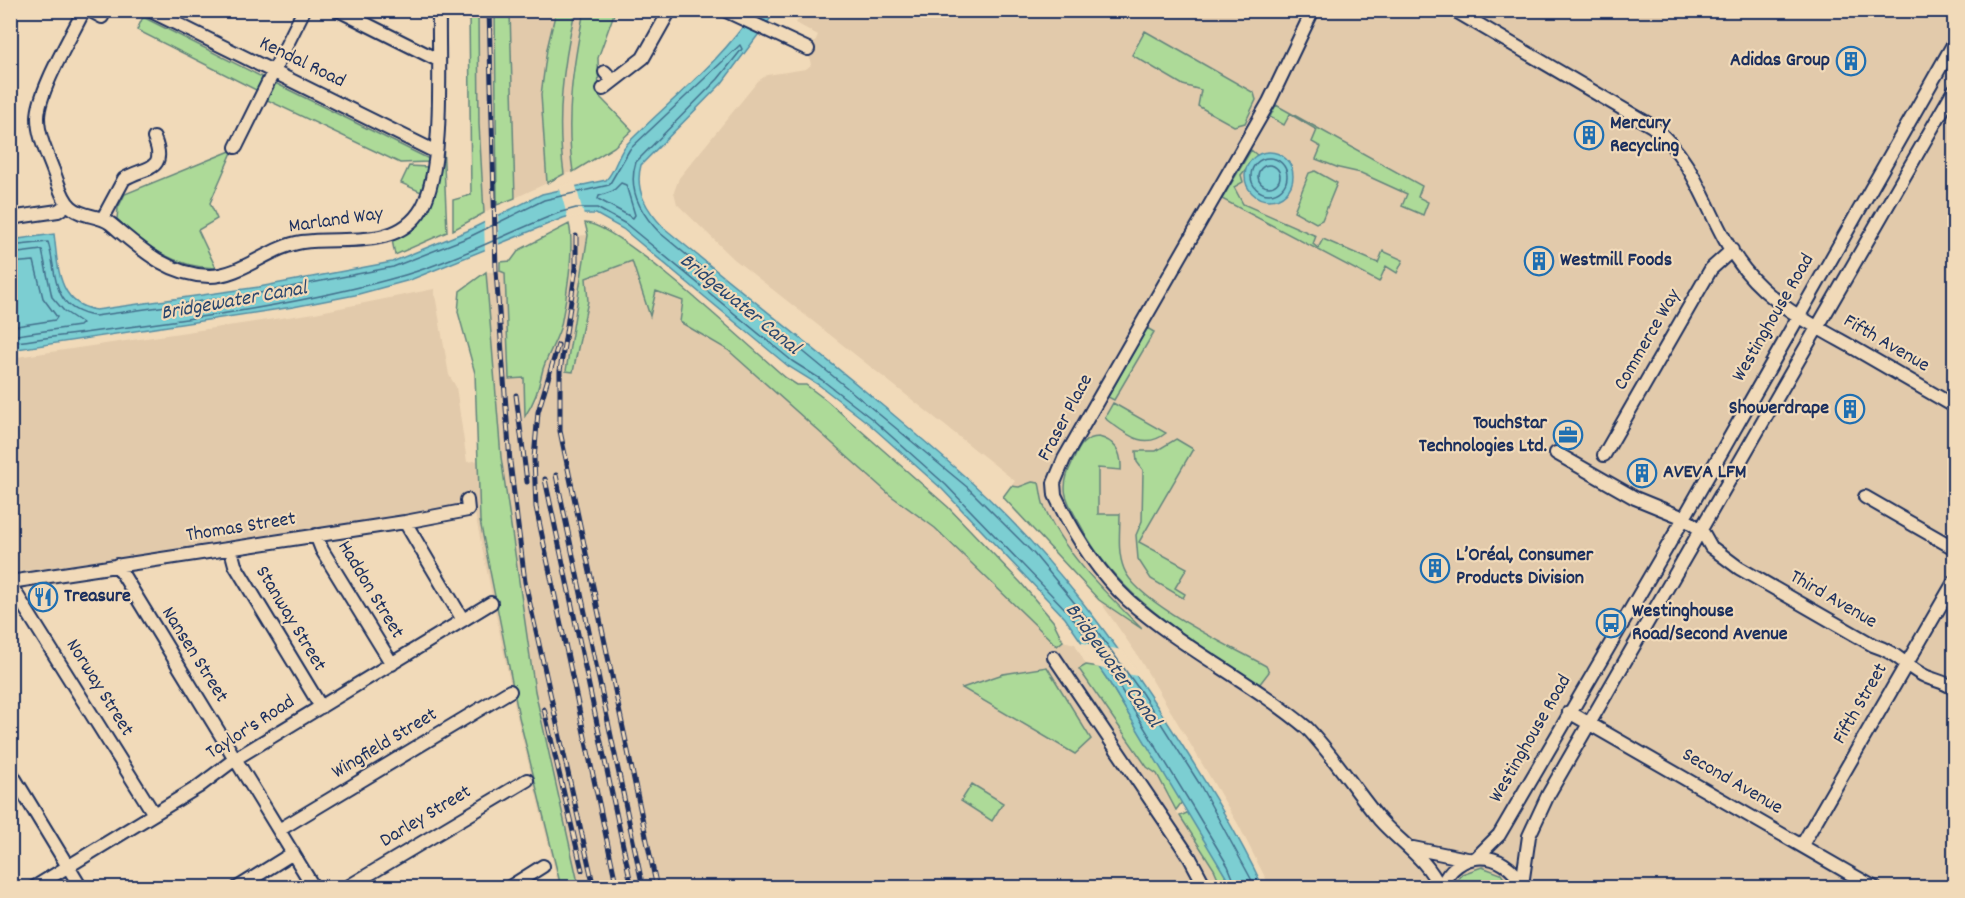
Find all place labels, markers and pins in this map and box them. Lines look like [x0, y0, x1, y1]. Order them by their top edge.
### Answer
building icon: Adidas Group [1835, 45, 1867, 77]
place label: Adidas Group [1730, 47, 1830, 75]
place label: Mercury Recycling [1610, 110, 1679, 161]
building icon: Mercury Recycling [1573, 119, 1605, 151]
building icon: Westmill Foods [1523, 245, 1555, 277]
place label: Westmill Foods [1560, 247, 1672, 275]
building icon: Showerdrape [1834, 393, 1866, 425]
place label: Showerdrape [1729, 395, 1829, 423]
place label: TouchStar Technologies Ltd. [1419, 410, 1548, 461]
office icon: TouchStar Technologies Ltd. [1552, 419, 1584, 451]
building icon: AVEVA LFM [1626, 457, 1658, 489]
place label: AVEVA LFM [1663, 459, 1747, 487]
place label: L’Oréal, Consumer Products Division [1456, 542, 1594, 593]
building icon: L’Oréal, Consumer Products Division [1419, 552, 1451, 584]
restaurant icon: Treasure [27, 581, 59, 613]
place label: Treasure [64, 583, 131, 611]
place label: Westinghouse Road/Second Avenue [1632, 598, 1788, 649]
bus stop icon: Westinghouse Road/Second Avenue [1595, 607, 1627, 639]

